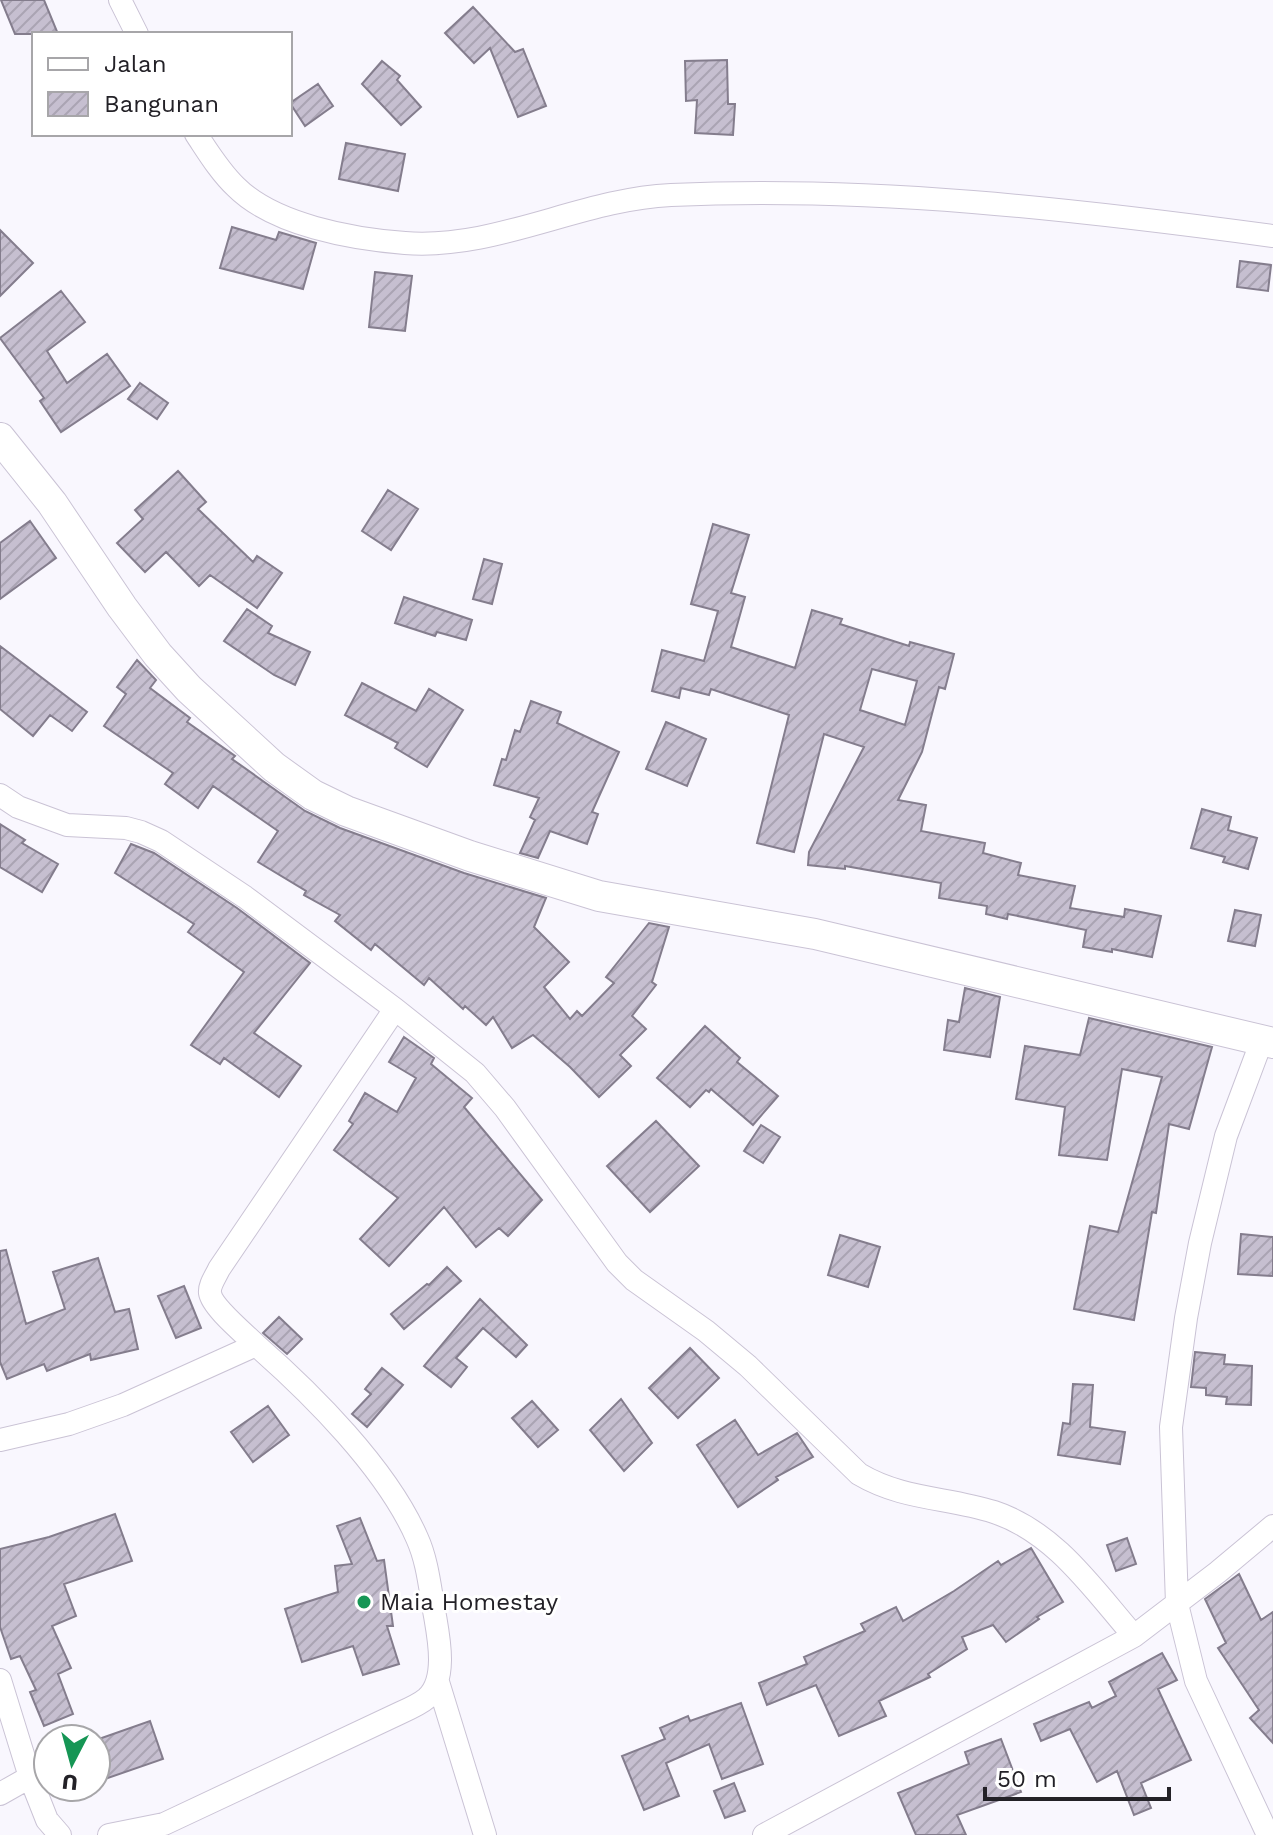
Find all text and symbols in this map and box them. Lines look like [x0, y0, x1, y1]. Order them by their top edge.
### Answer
legend [32, 32, 292, 136]
text: Jalan [104, 50, 167, 78]
text: Bangunan [104, 90, 219, 118]
place label: Maia Homestay [380, 1588, 559, 1616]
marker: Maia Homestay [355, 1593, 373, 1611]
north arrow [32, 1723, 112, 1803]
scale bar [985, 1751, 1169, 1801]
text: 50 m [997, 1765, 1057, 1793]
text: U [61, 1769, 79, 1796]

